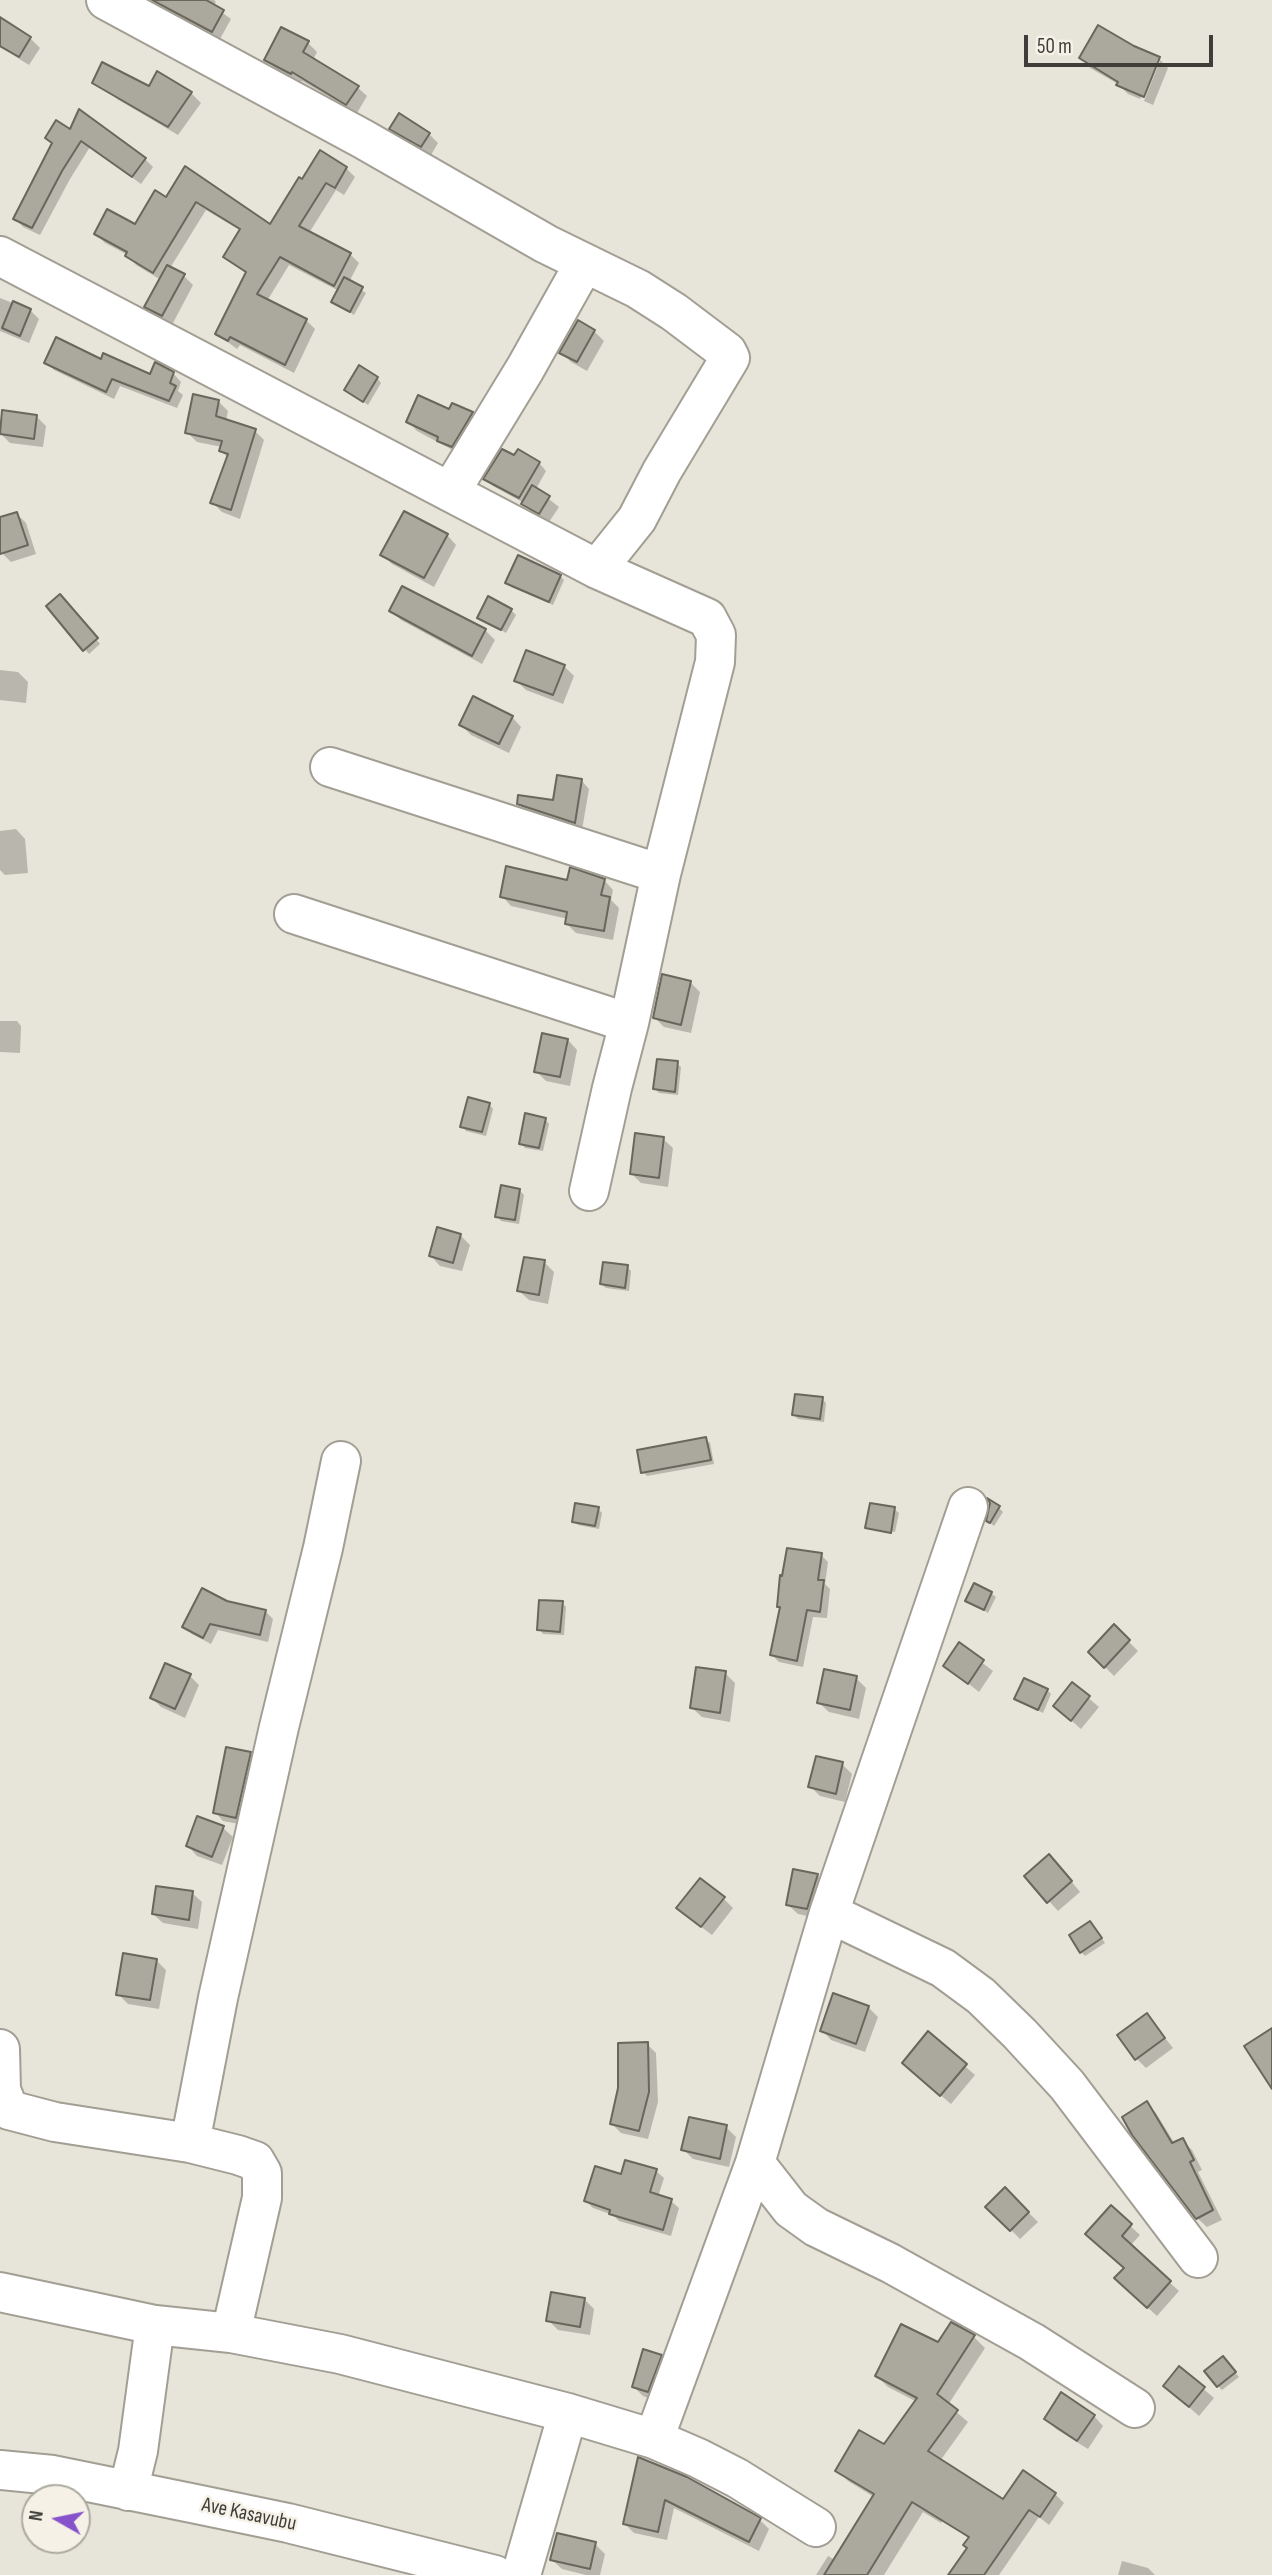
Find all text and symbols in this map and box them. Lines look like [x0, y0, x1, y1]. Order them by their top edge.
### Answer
scale bar [1027, 21, 1216, 65]
text: 50 m [1037, 34, 1072, 59]
north arrow [21, 2484, 91, 2554]
street label: Ave Kasavubu [200, 2493, 298, 2537]
text: N [25, 2509, 49, 2523]

